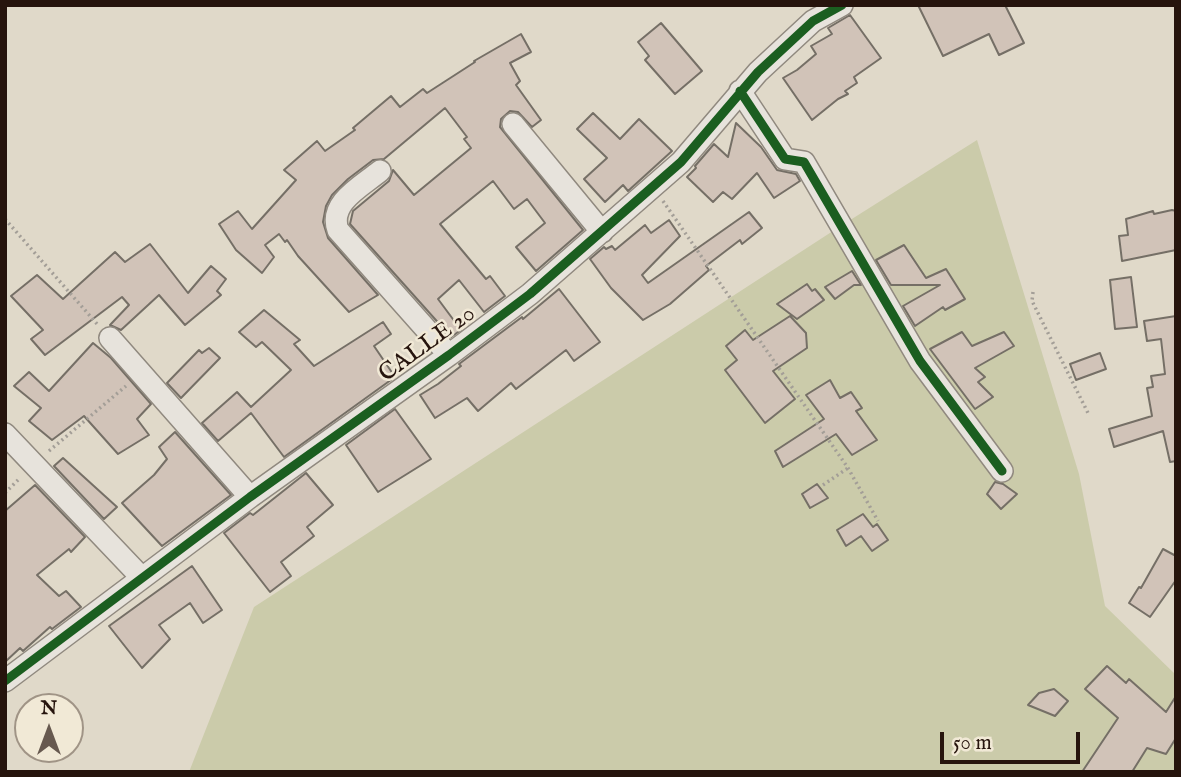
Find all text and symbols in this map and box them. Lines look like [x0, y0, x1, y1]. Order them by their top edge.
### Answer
street label: CALLE 20 [374, 300, 482, 390]
north arrow [14, 693, 84, 763]
text: N [41, 697, 57, 721]
scale bar [943, 718, 1083, 762]
text: 50 m [953, 730, 992, 757]

